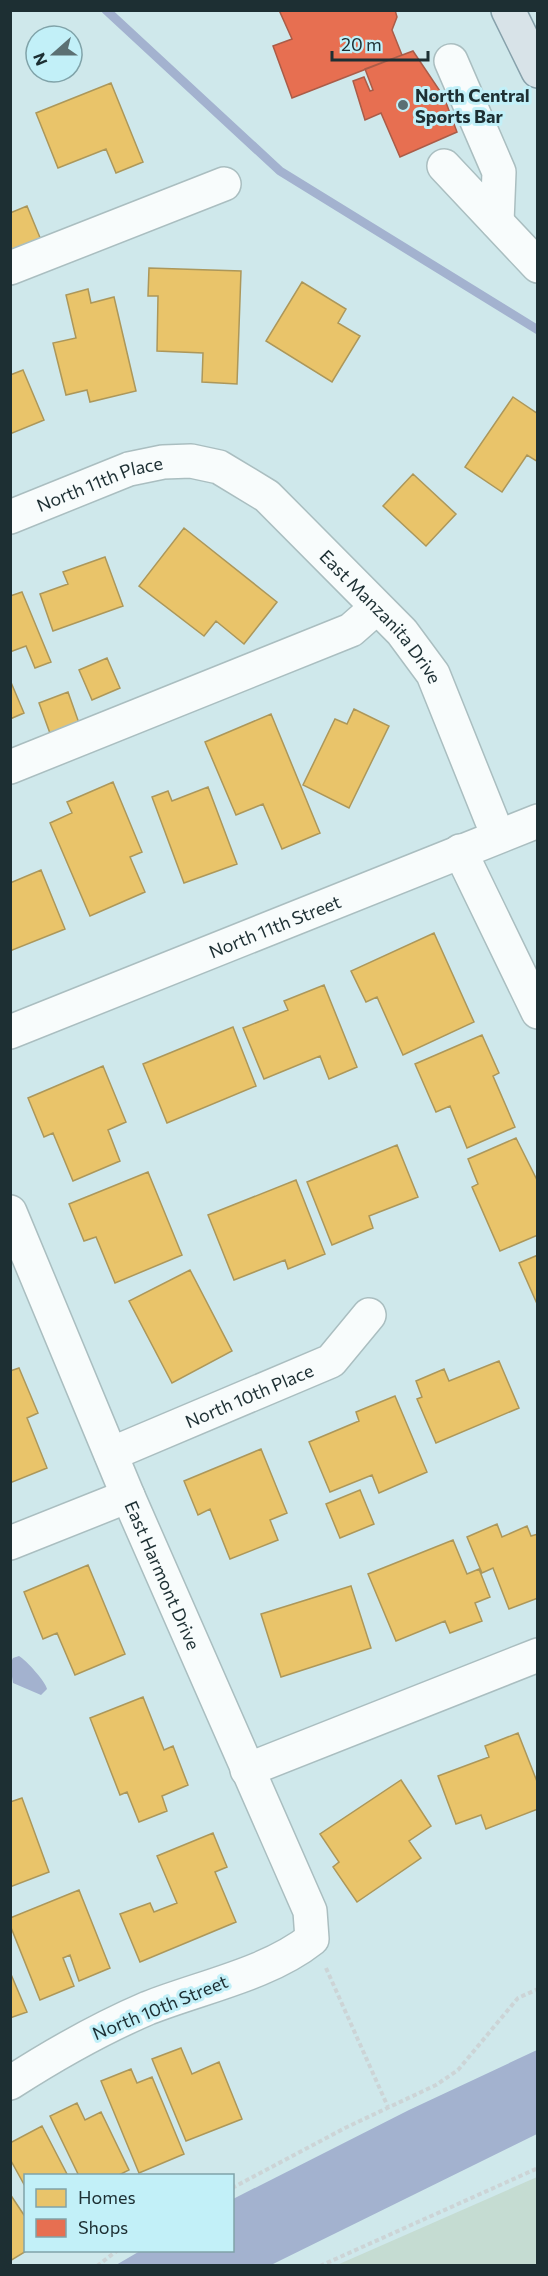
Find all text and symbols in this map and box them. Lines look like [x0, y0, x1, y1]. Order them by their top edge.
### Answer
north arrow [24, 24, 84, 84]
scale bar [332, 24, 428, 62]
text: 20 m [341, 33, 382, 55]
text: N [29, 51, 51, 69]
place label: North Central Sports Bar [415, 84, 530, 127]
marker: North Central Sports Bar [396, 98, 410, 112]
street label: North 11th Place [33, 451, 165, 516]
street label: East Manzanita Drive [315, 545, 447, 686]
street label: North 11th Street [205, 890, 344, 962]
street label: North 10th Place [182, 1359, 317, 1432]
street label: East Harmont Drive [120, 1497, 205, 1653]
street label: North 10th Street [89, 1970, 231, 2044]
legend [24, 2174, 234, 2252]
text: Homes [78, 2186, 136, 2208]
text: Shops [78, 2216, 128, 2238]

